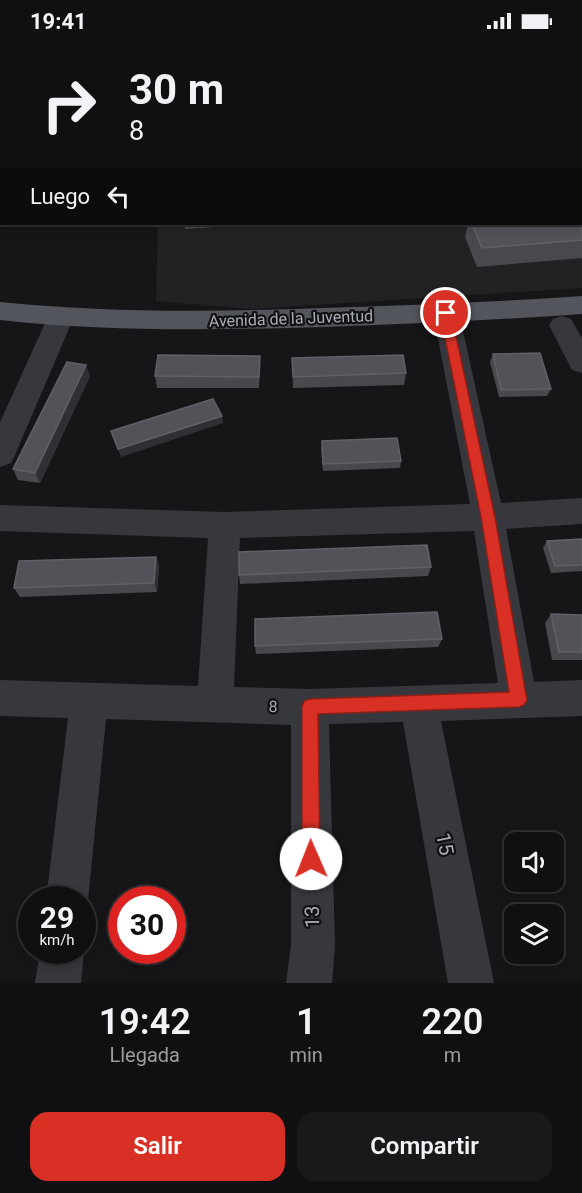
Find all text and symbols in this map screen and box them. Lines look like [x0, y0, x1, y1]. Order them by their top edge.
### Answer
text: 19:41 [30, 9, 87, 34]
text: 30 m [129, 65, 224, 114]
icon: right [30, 66, 108, 144]
text: 8 [129, 115, 144, 147]
icon: left [102, 180, 135, 213]
text: Luego [30, 184, 90, 209]
pin [420, 287, 471, 338]
icon: arrive [429, 296, 462, 329]
street label: Avenida de la Juventud [209, 306, 373, 331]
street label: 8 [268, 697, 278, 716]
position arrow [279, 827, 343, 891]
street label: 15 [431, 831, 459, 857]
map controls [504, 832, 564, 964]
button: sound [504, 832, 564, 892]
speed limit sign: 30 [108, 886, 186, 964]
text: 29 [40, 900, 74, 935]
button: layers [504, 904, 564, 964]
street label: 13 [300, 906, 324, 928]
text: km/h [39, 931, 75, 949]
text: 19:42 [99, 1001, 191, 1043]
text: 1 [296, 1001, 316, 1043]
text: 220 [422, 1001, 483, 1043]
text: Llegada [109, 1043, 180, 1067]
text: min [289, 1043, 323, 1067]
text: m [444, 1043, 461, 1067]
button: Salir [30, 1112, 285, 1181]
button: Compartir [297, 1112, 552, 1181]

